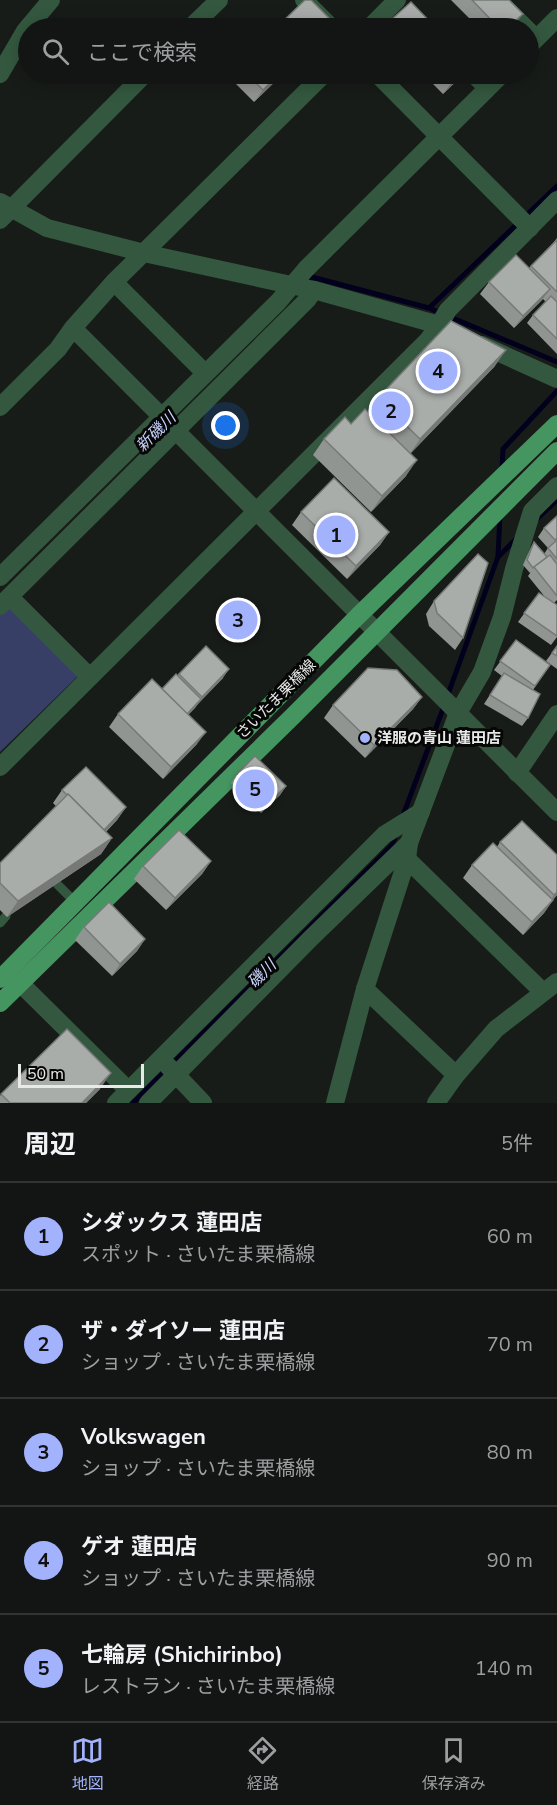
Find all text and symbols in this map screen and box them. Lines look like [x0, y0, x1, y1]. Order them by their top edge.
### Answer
search box [18, 18, 539, 84]
icon: search [39, 35, 72, 68]
text: ここで検索 [87, 38, 197, 68]
pin: 4 [418, 348, 458, 394]
pin: 2 [372, 388, 410, 434]
water label: 新磯川 [131, 406, 182, 457]
your location [211, 411, 240, 440]
pin: 1 [316, 512, 356, 558]
pin: 3 [218, 598, 258, 642]
street label: さいたま栗橋線 [232, 655, 320, 743]
place label: 洋服の青山 蓮田店 [377, 728, 501, 748]
marker: 洋服の青山 蓮田店 [358, 731, 372, 745]
pin: 5 [236, 766, 274, 812]
water label: 磯川 [243, 953, 283, 993]
scale bar [18, 1061, 144, 1088]
text: 50 m [27, 1063, 64, 1085]
text: 周辺 [24, 1127, 76, 1162]
text: 5件 [501, 1130, 533, 1157]
text: シダックス 蓮田店 [81, 1208, 262, 1238]
text: 1 [38, 1223, 50, 1250]
text: 60 m [487, 1223, 533, 1250]
text: スポット · さいたま栗橋線 [81, 1241, 315, 1268]
text: ザ・ダイソー 蓮田店 [81, 1316, 285, 1346]
text: 2 [38, 1331, 50, 1358]
text: 70 m [487, 1331, 533, 1358]
text: ショップ · さいたま栗橋線 [81, 1349, 315, 1376]
text: Volkswagen [81, 1422, 206, 1452]
text: 3 [38, 1439, 50, 1466]
text: 80 m [487, 1439, 533, 1466]
text: ショップ · さいたま栗橋線 [81, 1455, 315, 1482]
text: ゲオ 蓮田店 [81, 1532, 197, 1562]
text: 4 [38, 1547, 50, 1574]
text: 90 m [487, 1547, 533, 1574]
text: ショップ · さいたま栗橋線 [81, 1565, 315, 1592]
text: 七輪房 (Shichirinbo) [81, 1640, 283, 1670]
text: 5 [38, 1655, 50, 1682]
text: 140 m [475, 1655, 533, 1682]
text: レストラン · さいたま栗橋線 [81, 1673, 335, 1700]
tab: 地図 [71, 1734, 104, 1795]
tab: 経路 [246, 1734, 279, 1795]
tab: 保存済み [422, 1734, 486, 1795]

